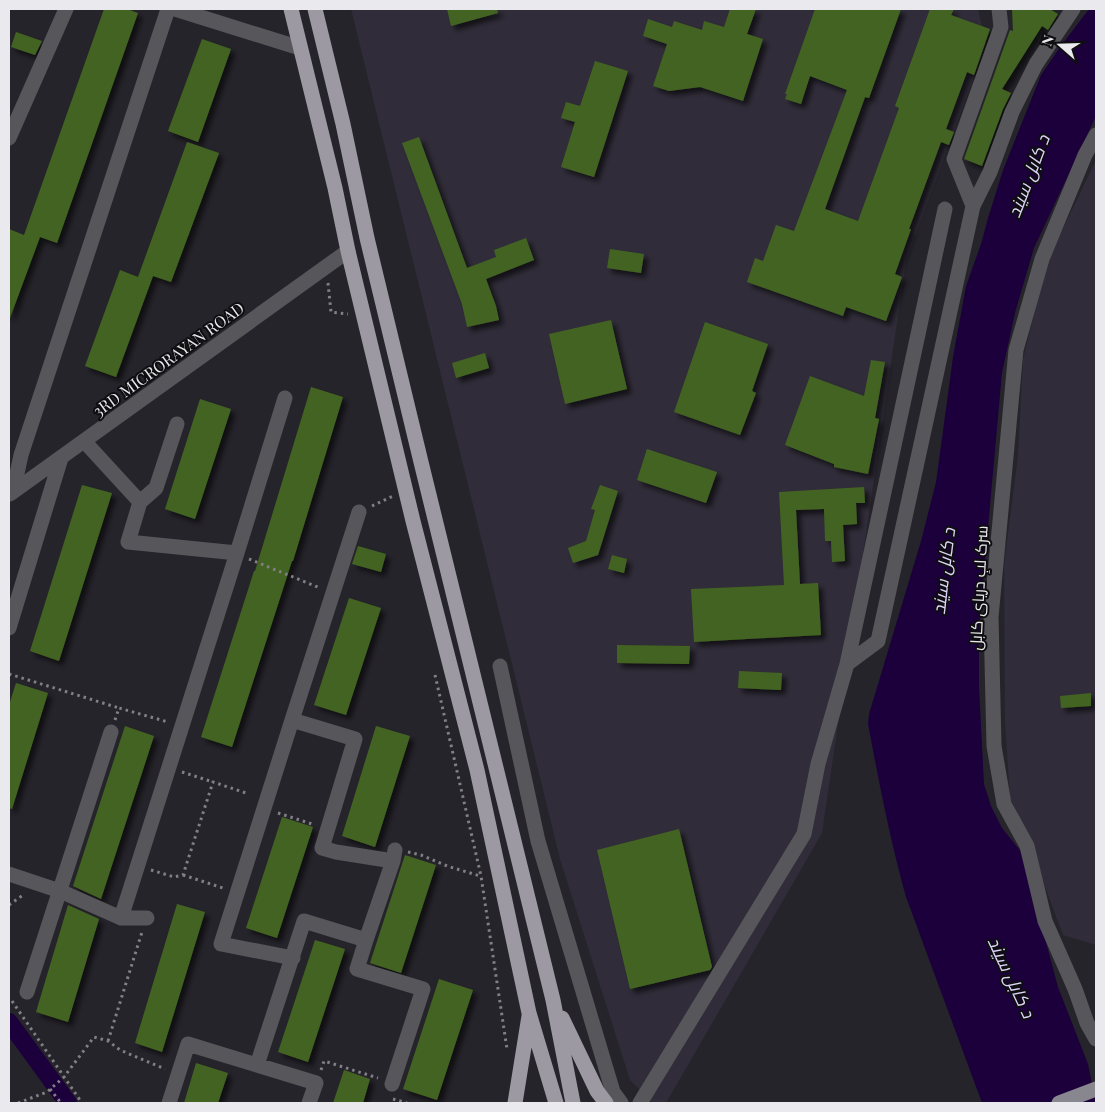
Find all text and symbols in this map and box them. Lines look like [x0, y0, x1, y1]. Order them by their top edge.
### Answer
north arrow [1035, 20, 1085, 70]
text: N [1037, 32, 1058, 48]
water label: د کابل سيند [1001, 130, 1055, 221]
street label: 3RD MICRORAYAN ROAD [88, 297, 248, 421]
water label: د کابل سيند [926, 525, 960, 616]
street label: سرک لبِ دریای کابل [964, 525, 993, 651]
water label: د کابل سيند [983, 933, 1042, 1023]

